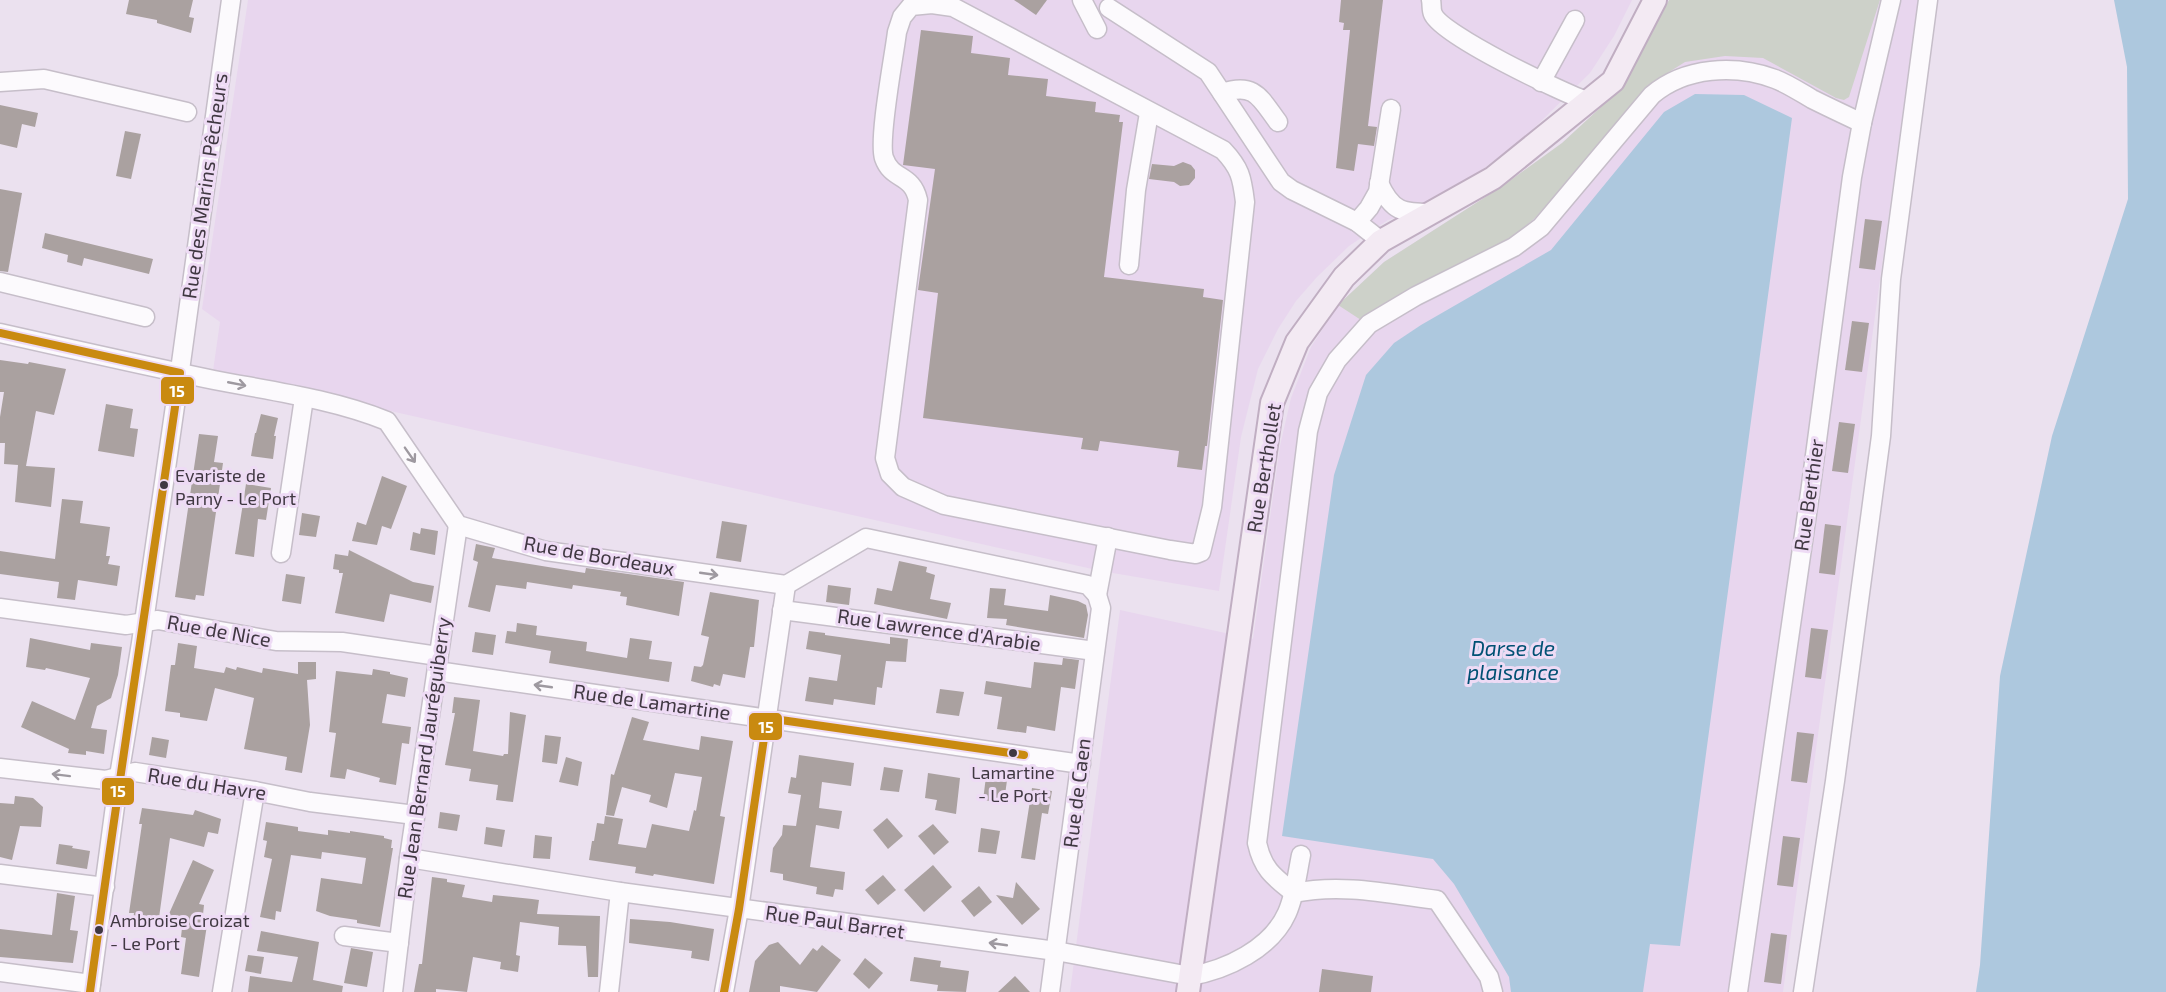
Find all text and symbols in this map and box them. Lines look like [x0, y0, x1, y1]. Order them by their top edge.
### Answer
street label: Rue des Marins Pêcheurs [176, 71, 232, 300]
line badge: 15 [160, 376, 195, 405]
one-way arrow [227, 379, 246, 390]
text: 15 [169, 381, 185, 400]
street label: Rue Berthollet [1241, 401, 1285, 534]
street label: Rue Berthier [1788, 437, 1828, 553]
one-way arrow [404, 446, 416, 462]
place label: Evariste de Parny - Le Port [175, 464, 296, 509]
marker: Evariste de Parny - Le Port [158, 479, 170, 491]
street label: Rue de Bordeaux [522, 530, 677, 580]
one-way arrow [699, 569, 719, 580]
street label: Rue Lawrence d'Arabie [836, 603, 1042, 655]
street label: Rue de Nice [165, 609, 273, 651]
street label: Rue Jean Bernard Jauréguiberry [391, 615, 455, 900]
water label: Darse de plaisance [1467, 635, 1559, 684]
street label: Rue de Lamartine [572, 678, 732, 724]
one-way arrow [534, 681, 553, 692]
line badge: 15 [748, 712, 783, 741]
text: 15 [758, 717, 774, 736]
street label: Rue de Caen [1057, 737, 1095, 849]
marker: Lamartine - Le Port [1007, 747, 1019, 759]
place label: Lamartine - Le Port [971, 761, 1055, 806]
street label: Rue du Havre [146, 762, 268, 804]
one-way arrow [52, 769, 72, 780]
line badge: 15 [101, 777, 135, 806]
text: 15 [110, 781, 126, 800]
street label: Rue Paul Barret [764, 899, 907, 943]
place label: Ambroise Croizat - Le Port [110, 909, 250, 954]
marker: Ambroise Croizat - Le Port [93, 924, 105, 936]
one-way arrow [989, 938, 1008, 949]

